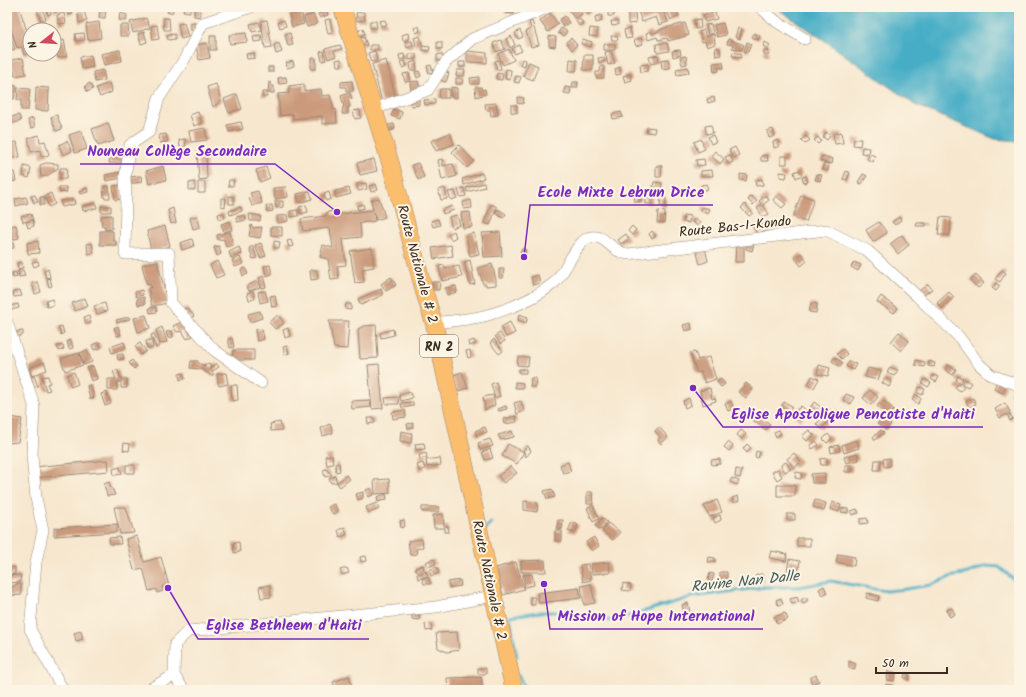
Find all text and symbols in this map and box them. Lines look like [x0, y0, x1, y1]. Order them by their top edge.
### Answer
north arrow [22, 22, 62, 62]
text: N [24, 39, 43, 51]
callout: Nouveau Collège Secondaire [80, 137, 275, 164]
text: Nouveau Collège Secondaire [87, 140, 267, 164]
callout: Ecole Mixte Lebrun Drice [530, 178, 713, 205]
text: Ecole Mixte Lebrun Drice [538, 181, 705, 205]
street label: Route Nationale # 2 [391, 202, 443, 326]
street label: Route Bas-I-Kondo [678, 210, 792, 244]
road number: RN 2 [420, 335, 458, 357]
callout: Eglise Apostolique Pencotiste d'Haiti [723, 400, 983, 427]
text: Eglise Apostolique Pencotiste d'Haiti [731, 403, 976, 427]
street label: Route Nationale # 2 [466, 518, 512, 642]
water label: Ravine Nan Dalle [690, 564, 802, 600]
callout: Mission of Hope International [550, 602, 763, 629]
text: Mission of Hope International [558, 605, 754, 629]
callout: Eglise Bethleem d'Haiti [198, 612, 369, 639]
text: Eglise Bethleem d'Haiti [206, 614, 363, 638]
scale bar [876, 649, 947, 675]
text: 50 m [882, 654, 909, 673]

